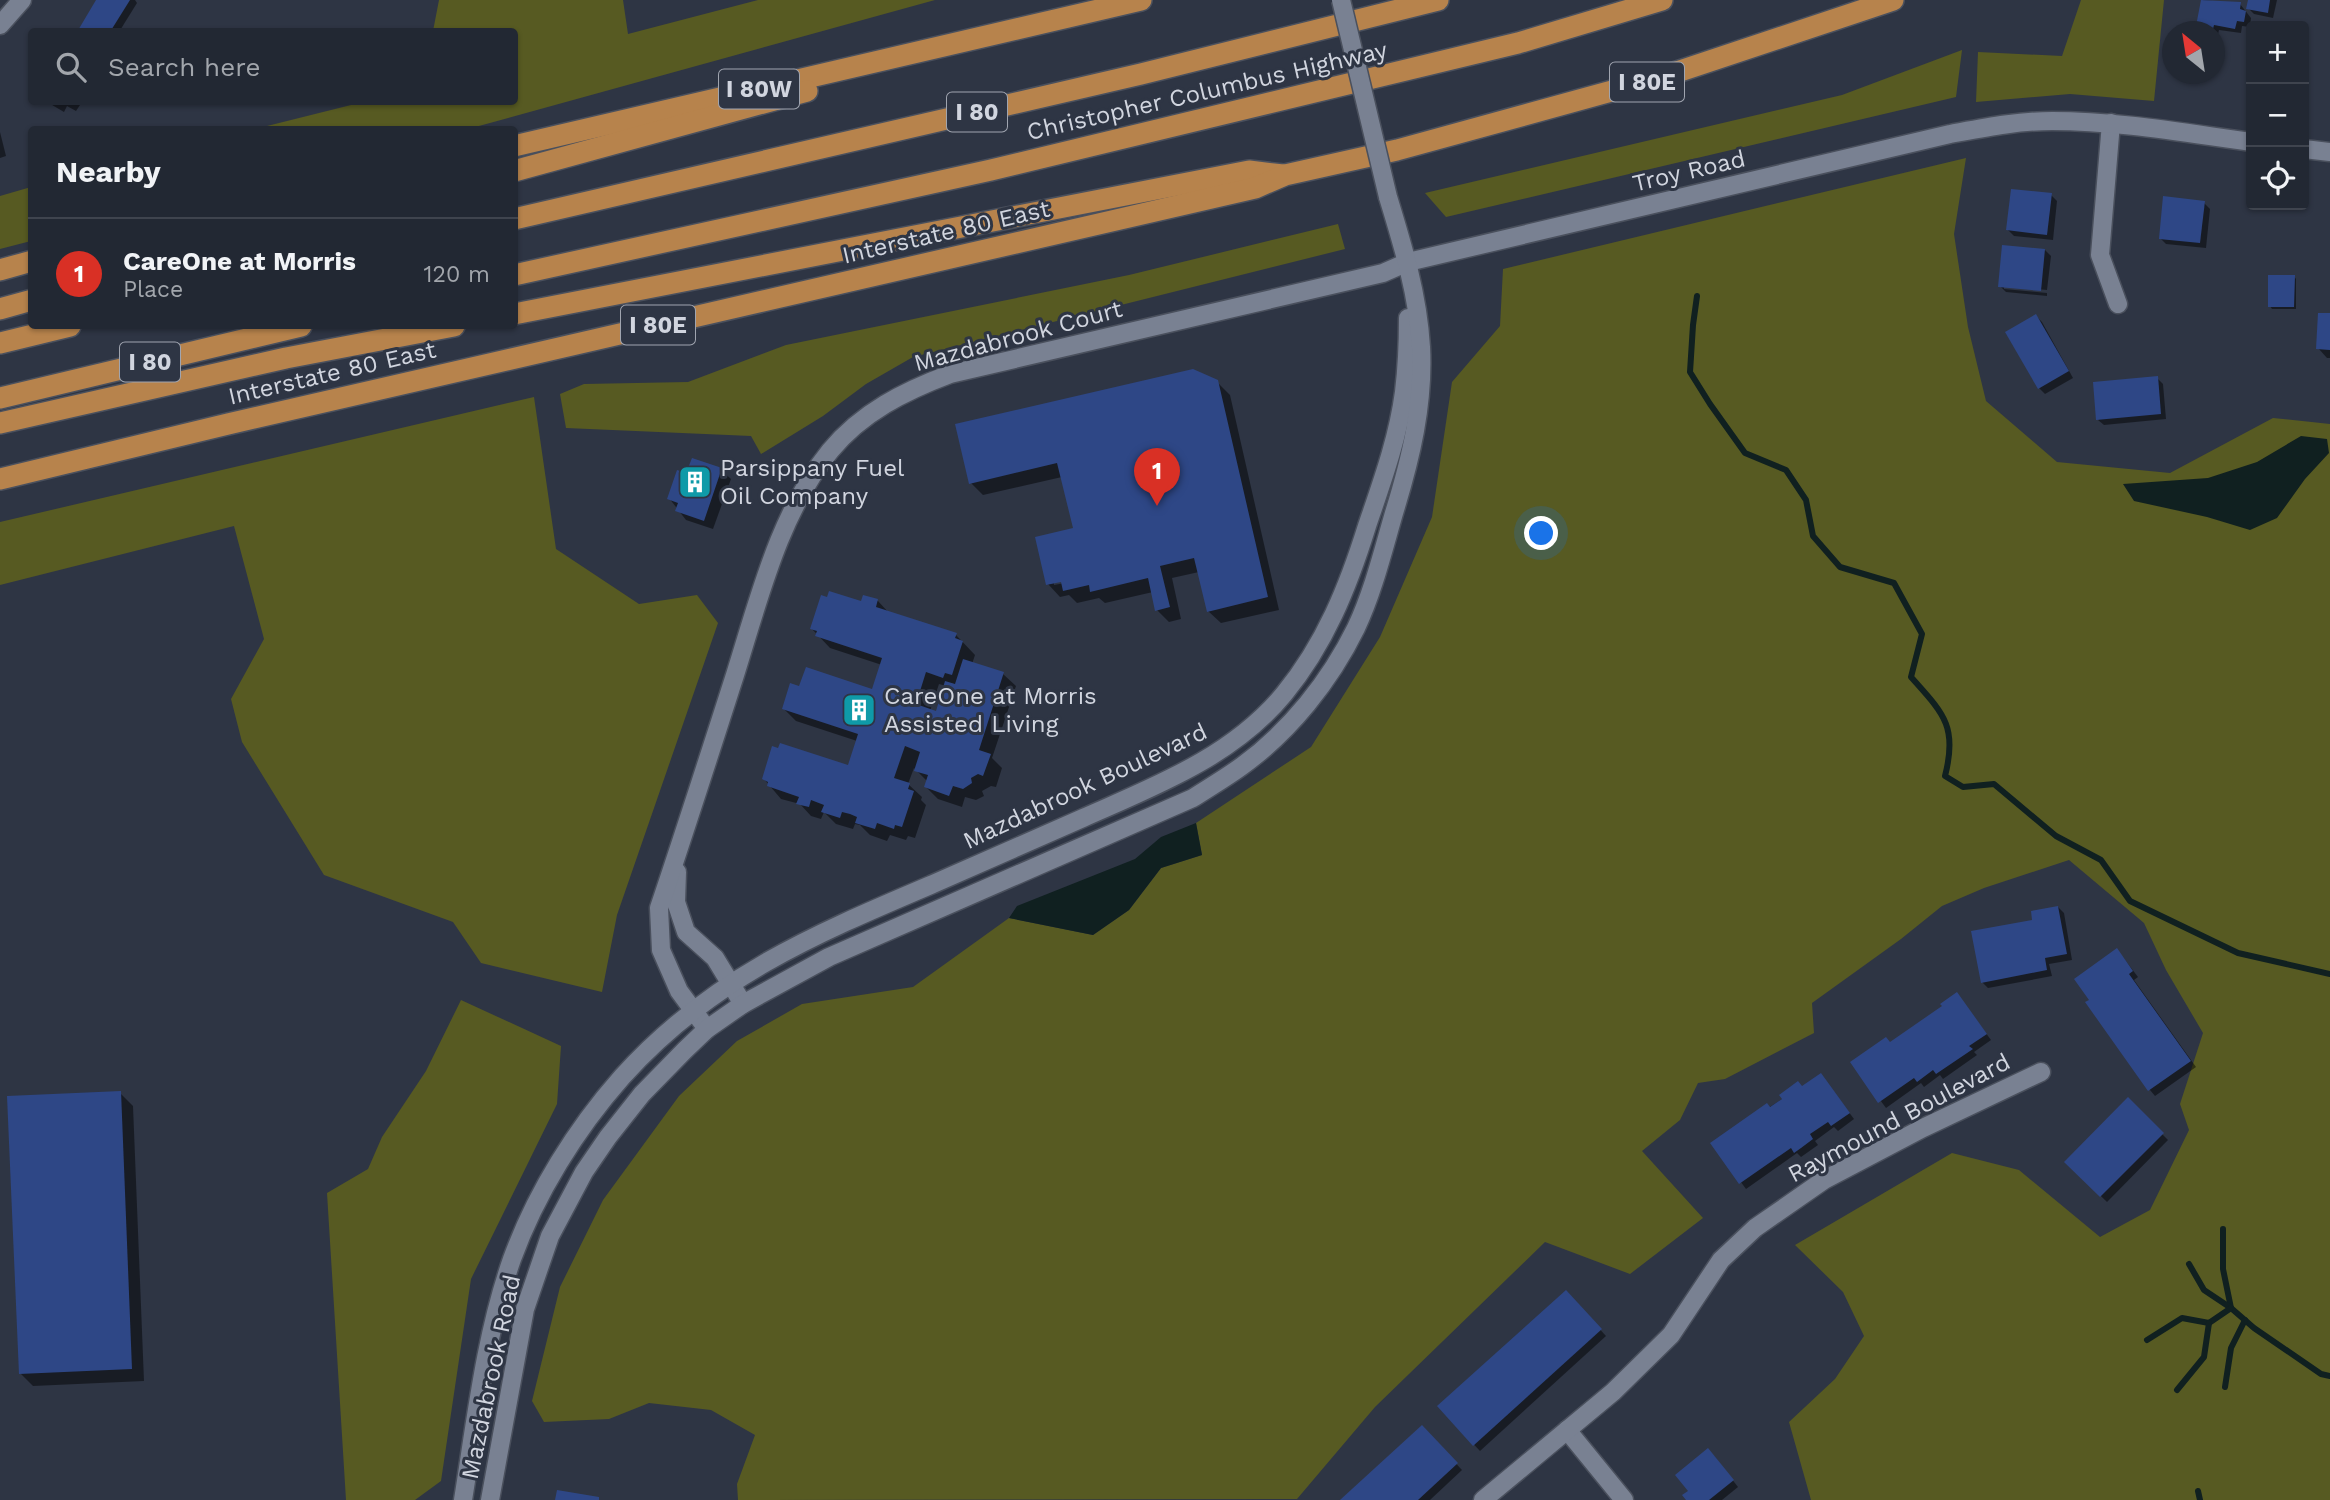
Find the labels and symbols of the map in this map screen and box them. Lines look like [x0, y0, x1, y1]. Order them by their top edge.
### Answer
north arrow [2162, 21, 2225, 84]
street label: Christopher Columbus Highway [1024, 36, 1390, 146]
road number: I 80E [1610, 62, 1684, 102]
road number: I 80W [719, 69, 799, 108]
road number: I 80 [947, 92, 1007, 132]
street label: Troy Road [1630, 144, 1748, 198]
street label: Interstate 80 East [839, 194, 1053, 270]
street label: Mazdabrook Court [911, 295, 1125, 377]
road number: I 80E [621, 306, 695, 344]
street label: Interstate 80 East [225, 335, 439, 411]
road number: I 80 [120, 342, 180, 382]
pin: 1 [1134, 448, 1180, 506]
place label: Parsippany Fuel Oil Company [720, 454, 905, 510]
building icon: Parsippany Fuel Oil Company [676, 463, 714, 501]
your location [1524, 516, 1558, 550]
place label: CareOne at Morris Assisted Living [884, 682, 1097, 738]
building icon: CareOne at Morris Assisted Living [840, 691, 878, 729]
street label: Mazdabrook Boulevard [959, 717, 1211, 855]
street label: Raymound Boulevard [1783, 1048, 2015, 1188]
street label: Mazdabrook Road [456, 1272, 526, 1482]

